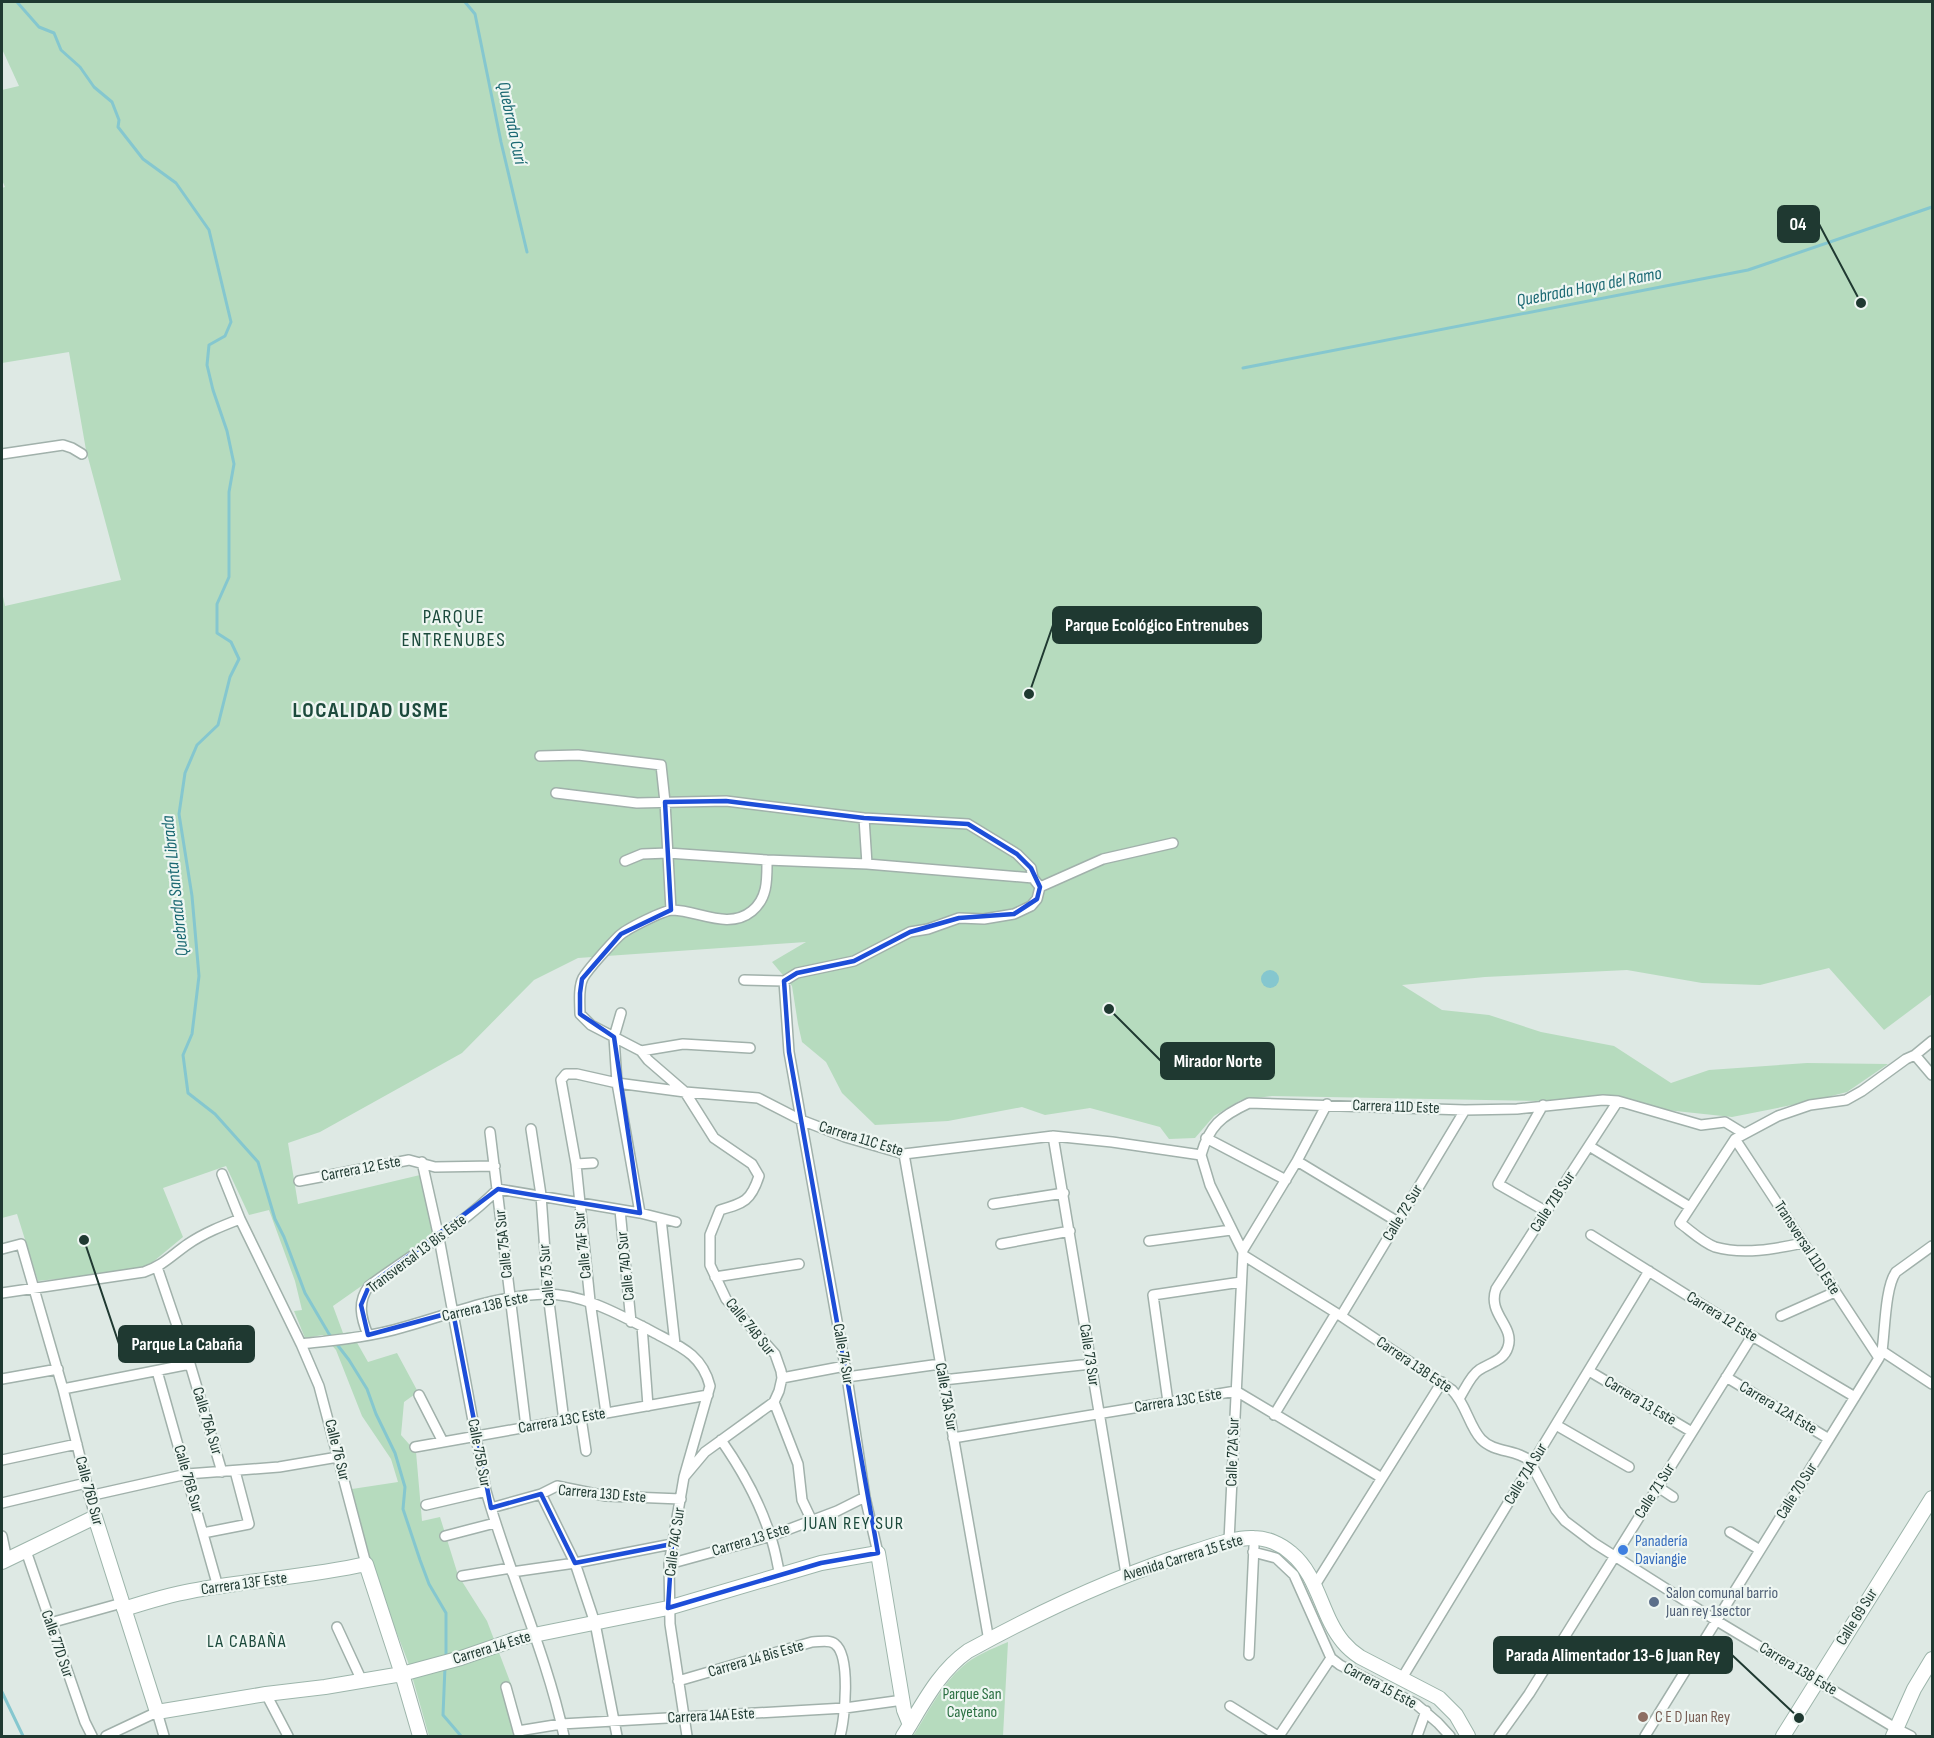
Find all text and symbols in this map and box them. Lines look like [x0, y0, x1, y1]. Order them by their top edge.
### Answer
water label: Quebrada Curí [493, 80, 531, 168]
callout: 04 [1778, 206, 1819, 242]
text: 04 [1790, 214, 1807, 235]
water label: Quebrada Haya del Ramo [1515, 263, 1664, 311]
district label: PARQUE ENTRENUBES [402, 605, 506, 652]
callout: Parque Ecológico Entrenubes [1053, 607, 1261, 643]
text: Parque Ecológico Entrenubes [1065, 615, 1249, 636]
district label: LOCALIDAD USME [292, 697, 450, 724]
water label: Quebrada Santa Librada [157, 814, 193, 958]
callout: Mirador Norte [1161, 1043, 1274, 1079]
text: Mirador Norte [1174, 1051, 1262, 1072]
street label: Carrera 11D Este [1352, 1096, 1440, 1118]
street label: Carrera 11C Este [817, 1117, 905, 1161]
street label: Carrera 12 Este [320, 1152, 402, 1186]
street label: Calle 71B Sur [1526, 1168, 1580, 1236]
street label: Calle 72 Sur [1379, 1181, 1427, 1245]
street label: Transversal 11D Este [1770, 1198, 1844, 1298]
street label: Calle 75A Sur [491, 1208, 517, 1279]
street label: Calle 74F Sur [570, 1210, 596, 1280]
street label: Transversal 13 Bis Este [364, 1211, 470, 1297]
street label: Calle 74D Sur [613, 1230, 639, 1301]
street label: Calle 75 Sur [535, 1243, 559, 1307]
street label: Carrera 13B Este [440, 1288, 530, 1326]
street label: Carrera 12 Este [1683, 1288, 1761, 1346]
street label: Calle 74B Sur [721, 1294, 779, 1360]
street label: Calle 74 Sur [828, 1322, 858, 1386]
street label: Calle 73 Sur [1075, 1323, 1103, 1388]
callout: Parque La Cabaña [119, 1326, 254, 1362]
street label: Carrera 13B Este [1372, 1333, 1456, 1397]
text: Parque La Cabaña [131, 1334, 243, 1355]
street label: Calle 73A Sur [931, 1361, 961, 1433]
street label: Carrera 13 Este [1601, 1372, 1679, 1430]
street label: Carrera 12A Este [1736, 1377, 1820, 1439]
street label: Calle 76A Sur [188, 1385, 226, 1457]
street label: Carrera 13C Este [1133, 1385, 1223, 1417]
street label: Carrera 13C Este [517, 1404, 607, 1438]
street label: Calle 76 Sur [320, 1417, 354, 1483]
street label: Calle 75B Sur [463, 1417, 495, 1489]
street label: Calle 72A Sur [1222, 1417, 1244, 1487]
street label: Calle 71A Sur [1500, 1439, 1552, 1508]
street label: Calle 76B Sur [169, 1443, 207, 1516]
street label: Calle 76D Sur [71, 1454, 107, 1528]
street label: Calle 70 Sur [1772, 1459, 1822, 1523]
street label: Calle 71 Sur [1631, 1460, 1680, 1522]
street label: Carrera 13D Este [557, 1481, 647, 1507]
street label: Calle 74C Sur [661, 1506, 689, 1578]
district label: JUAN REY SUR [802, 1513, 905, 1534]
street label: Carrera 13 Este [710, 1519, 792, 1561]
street label: Avenida Carrera 15 Este [1120, 1531, 1245, 1586]
place label: Panadería Daviangie [1635, 1532, 1688, 1569]
marker: Panadería Daviangie [1616, 1543, 1630, 1557]
street label: Carrera 13F Este [200, 1569, 288, 1599]
place label: Salon comunal barrio Juan rey 1sector [1665, 1584, 1778, 1621]
street label: Calle 69 Sur [1832, 1585, 1882, 1649]
marker: Salon comunal barrio Juan rey 1sector [1647, 1595, 1661, 1609]
street label: Calle 77D Sur [37, 1608, 78, 1681]
street label: Carrera 14 Este [451, 1627, 533, 1669]
district label: LA CABAÑA [207, 1631, 287, 1652]
street label: Carrera 14 Bis Este [706, 1636, 806, 1682]
callout: Parada Alimentador 13-6 Juan Rey [1494, 1637, 1732, 1673]
street label: Carrera 13B Este [1756, 1638, 1840, 1700]
text: Parada Alimentador 13-6 Juan Rey [1506, 1645, 1721, 1666]
street label: Carrera 15 Este [1340, 1659, 1420, 1713]
park label: Parque San Cayetano [942, 1685, 1002, 1722]
street label: Carrera 14A Este [667, 1704, 755, 1728]
place label: C E D Juan Rey [1655, 1708, 1730, 1727]
marker: C E D Juan Rey [1636, 1710, 1650, 1724]

